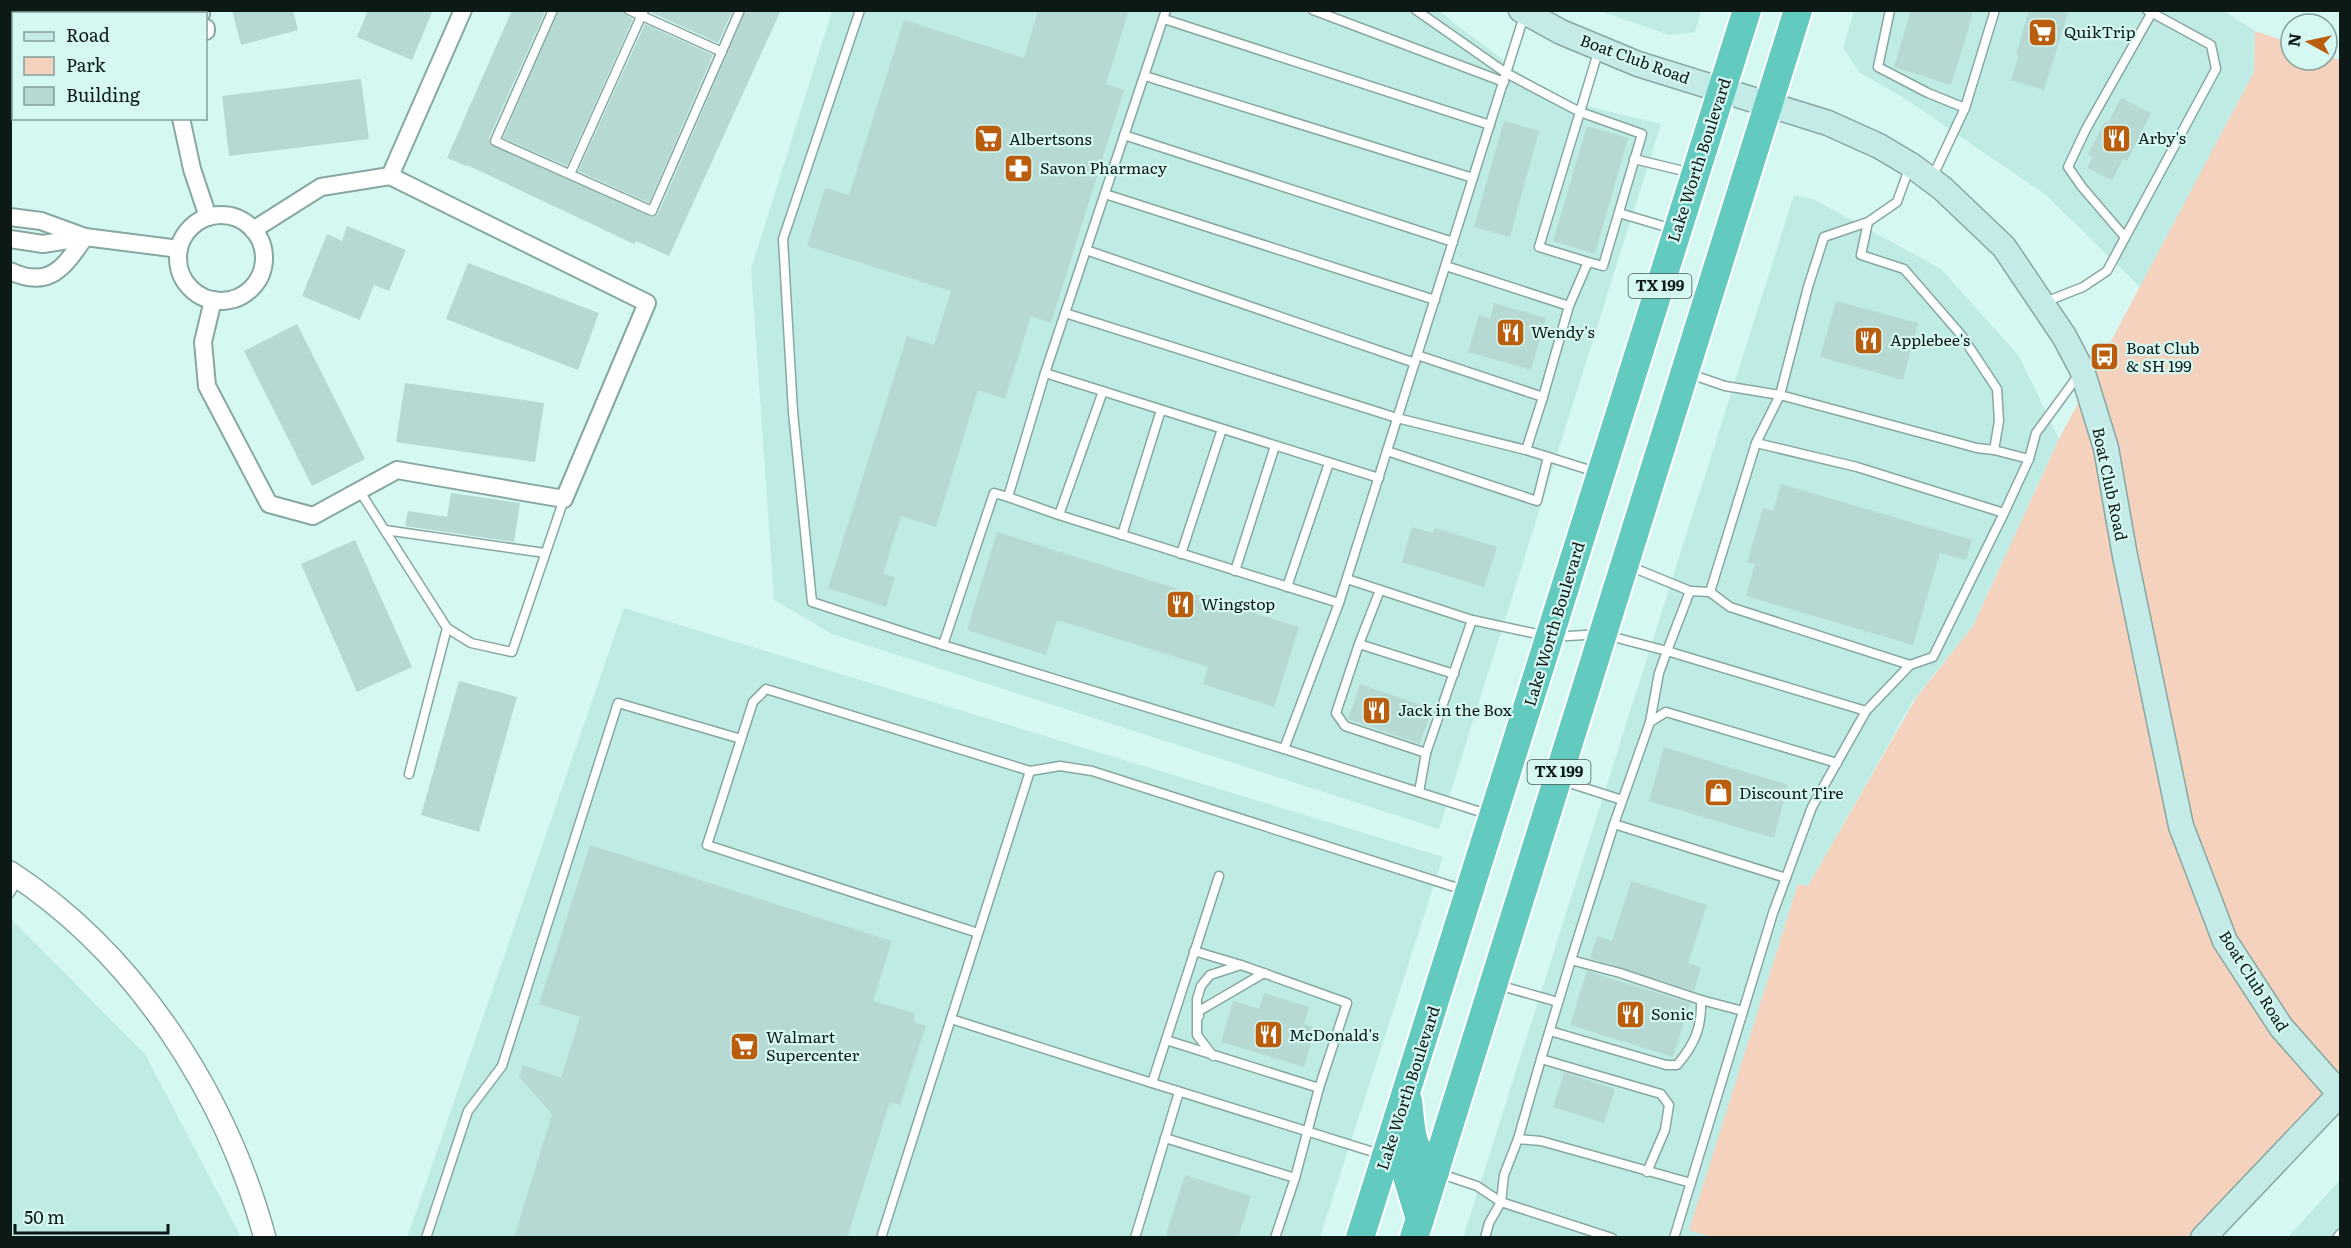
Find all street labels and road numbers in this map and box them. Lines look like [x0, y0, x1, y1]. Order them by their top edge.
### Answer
street label: Boat Club Road [1577, 27, 1694, 89]
street label: Lake Worth Boulevard [1660, 74, 1736, 245]
road number: TX 199 [1628, 274, 1692, 298]
street label: Boat Club Road [2087, 425, 2135, 543]
street label: Lake Worth Boulevard [1517, 538, 1590, 709]
road number: TX 199 [1528, 760, 1590, 784]
street label: Boat Club Road [2214, 925, 2296, 1036]
street label: Lake Worth Boulevard [1369, 1002, 1445, 1173]

